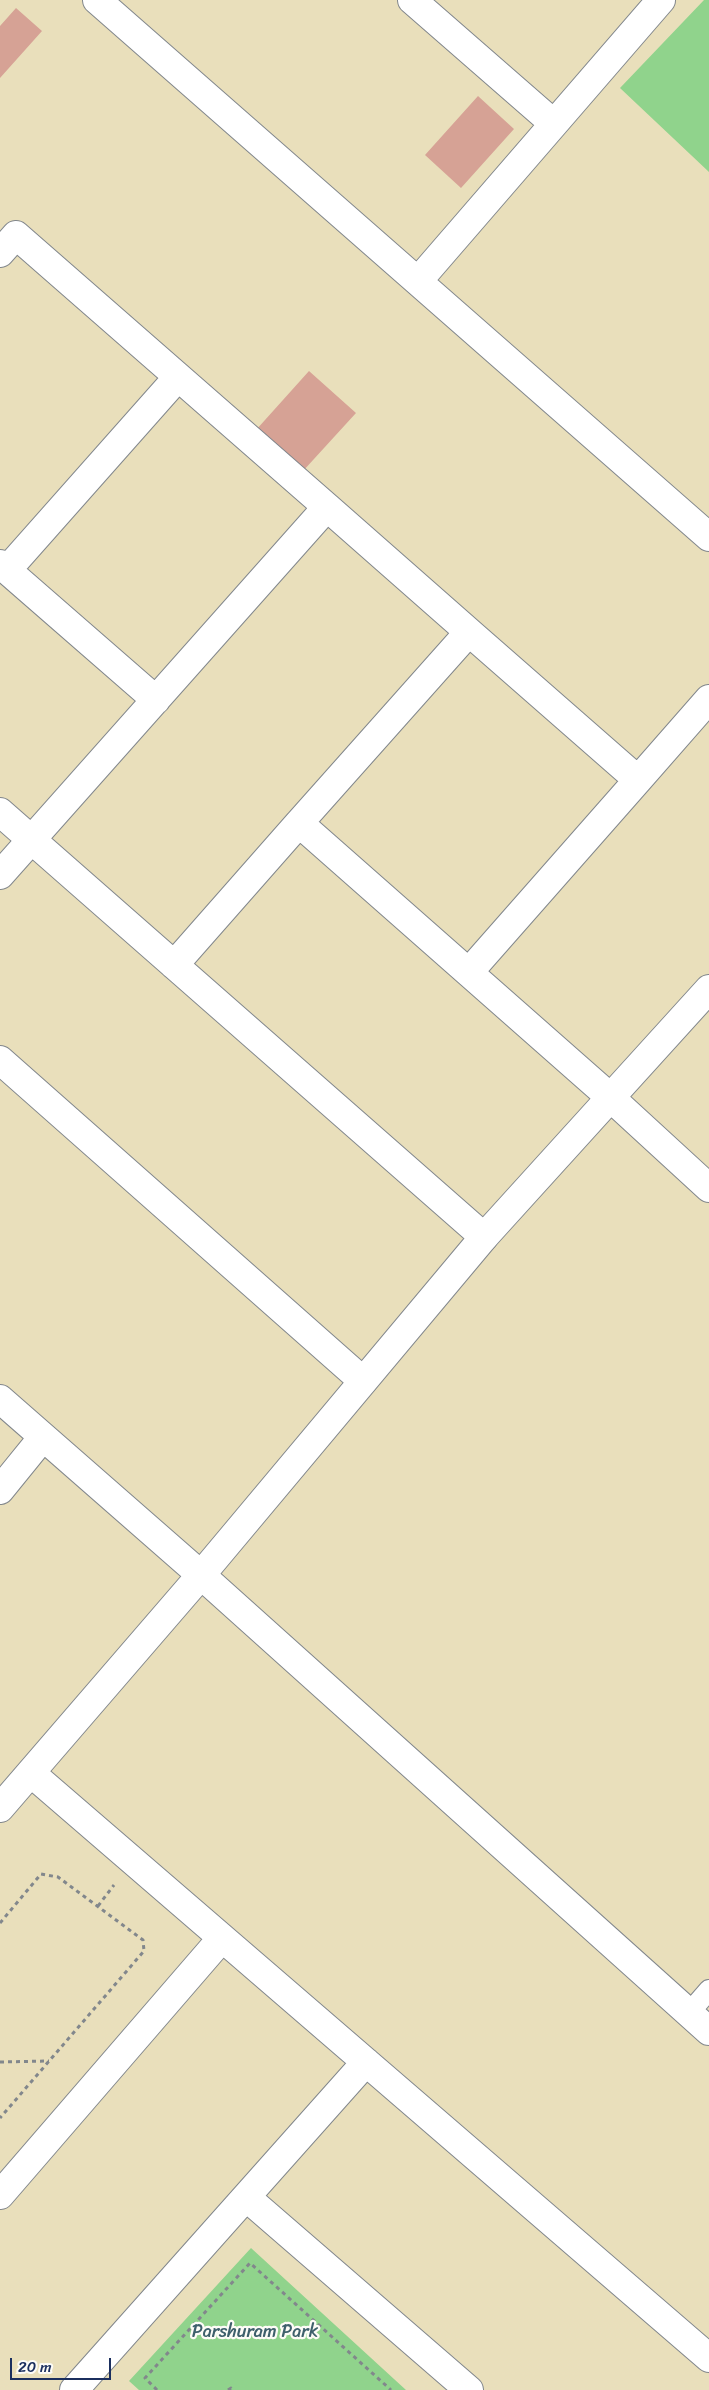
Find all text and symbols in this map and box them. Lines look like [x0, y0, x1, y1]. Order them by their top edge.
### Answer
park label: Parshuram Park [192, 2321, 318, 2343]
scale bar [12, 2348, 114, 2380]
text: 20 m [18, 2354, 52, 2380]

